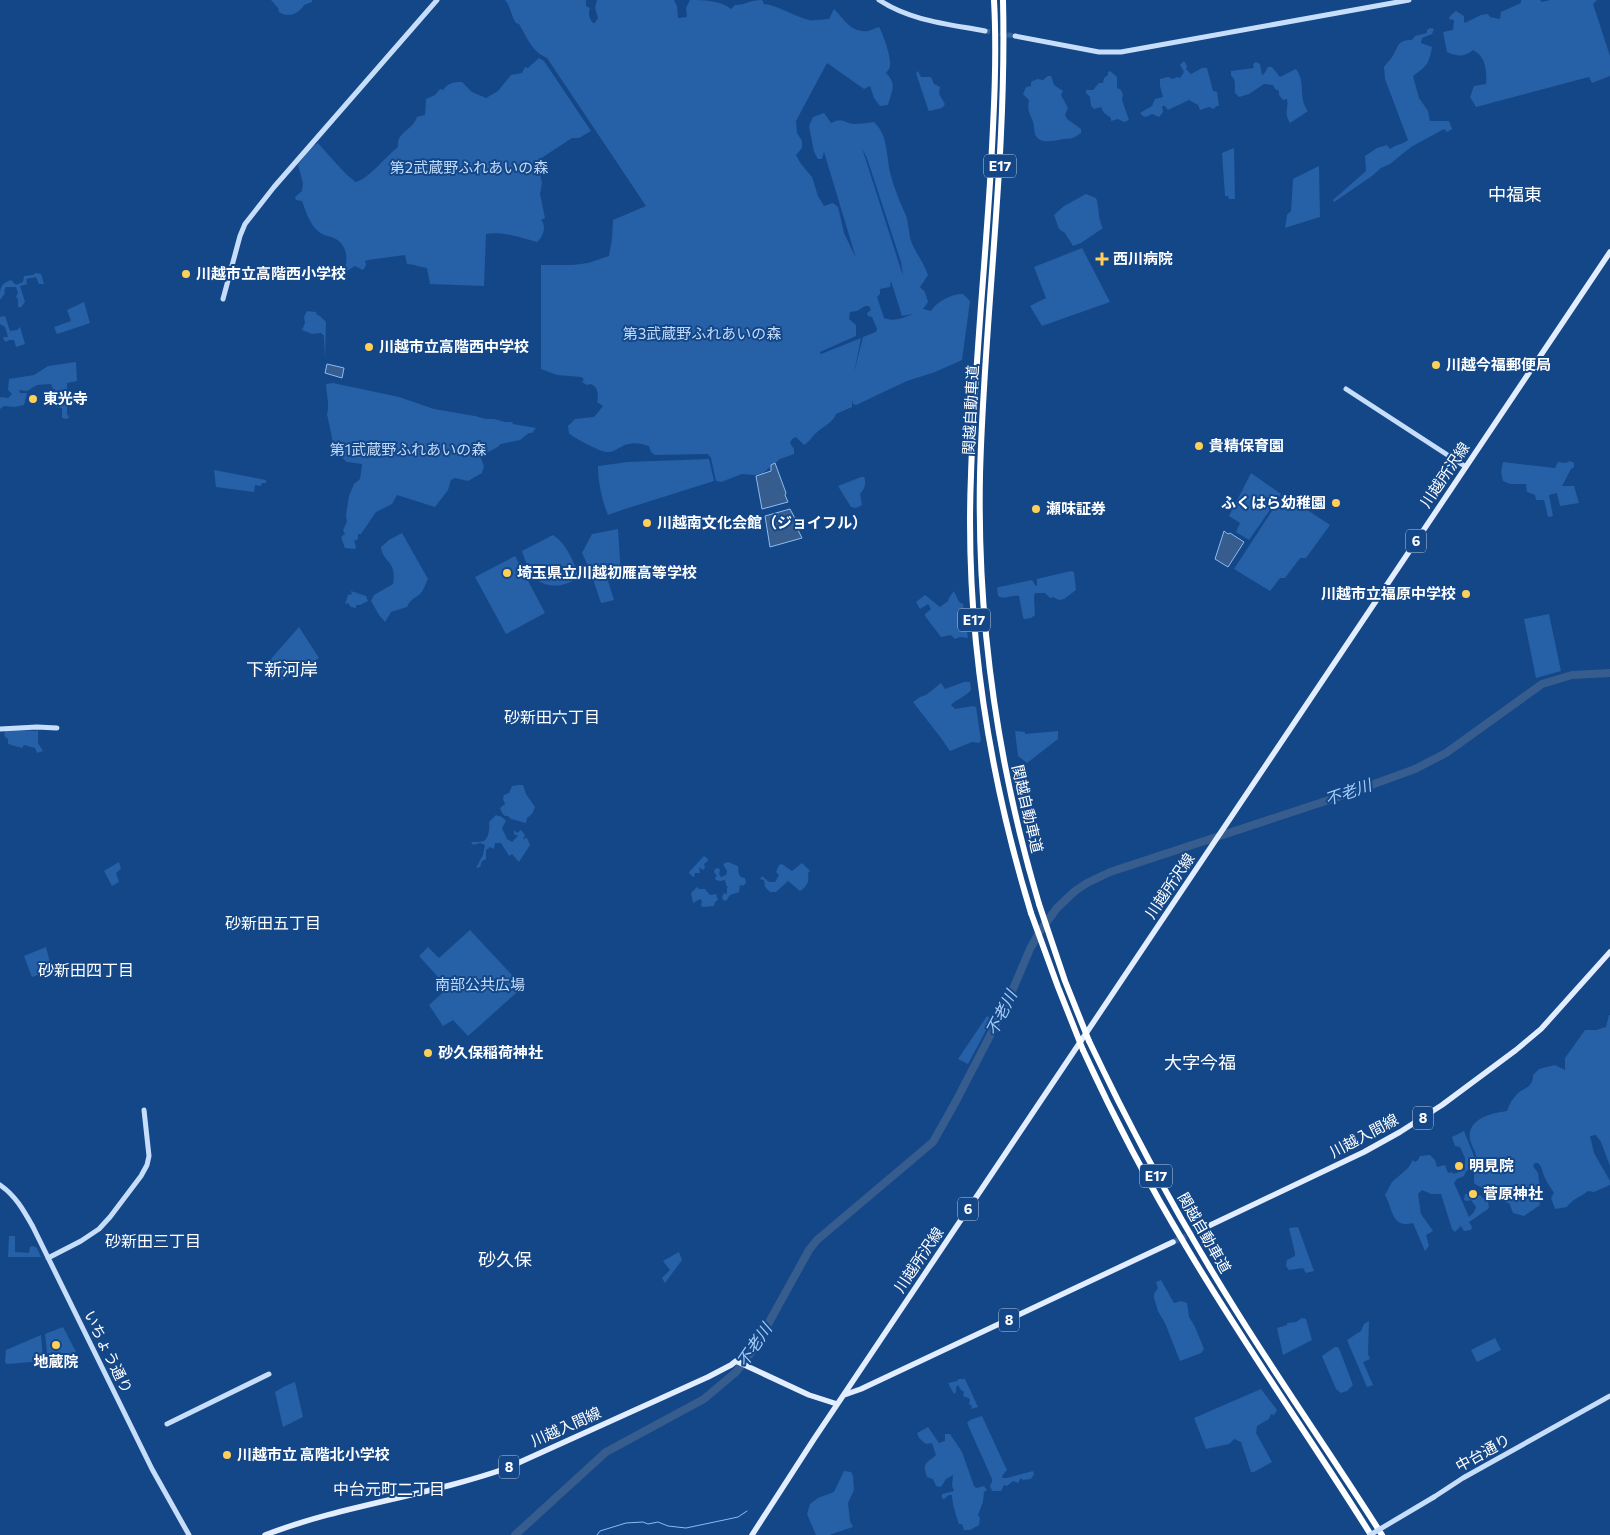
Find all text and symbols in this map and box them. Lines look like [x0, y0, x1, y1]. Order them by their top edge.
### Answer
road number: E17 [984, 154, 1016, 178]
park label: 第2武蔵野ふれあいの森 [390, 158, 548, 176]
district label: 中福東 [1488, 183, 1542, 205]
place label: 西川病院 [1113, 249, 1173, 267]
marker: 西川病院 [1095, 252, 1109, 266]
place label: 川越市立高階西小学校 [196, 264, 346, 282]
marker: 川越市立高階西小学校 [180, 268, 192, 280]
park label: 第3武蔵野ふれあいの森 [623, 324, 781, 342]
place label: 川越市立高階西中学校 [379, 337, 529, 355]
marker: 川越市立高階西中学校 [363, 341, 375, 353]
place label: 川越今福郵便局 [1446, 355, 1551, 373]
marker: 川越今福郵便局 [1430, 359, 1442, 371]
street label: 関越自動車道 [959, 365, 981, 455]
place label: 東光寺 [43, 389, 88, 407]
marker: 東光寺 [27, 393, 39, 405]
place label: 貴精保育園 [1209, 436, 1284, 454]
street label: 川越所沢線 [1416, 438, 1473, 511]
park label: 第1武蔵野ふれあいの森 [330, 440, 486, 458]
marker: 貴精保育園 [1193, 440, 1205, 452]
place label: ふくはら幼稚園 [1221, 493, 1326, 511]
marker: ふくはら幼稚園 [1330, 497, 1342, 509]
place label: 瀬味証券 [1046, 499, 1106, 517]
marker: 瀬味証券 [1030, 503, 1042, 515]
place label: 川越南文化会館（ジョイフル） [657, 513, 867, 531]
marker: 川越南文化会館（ジョイフル） [641, 517, 653, 529]
road number: 6 [1406, 530, 1426, 552]
place label: 埼玉県立川越初雁高等学校 [517, 563, 697, 581]
marker: 埼玉県立川越初雁高等学校 [501, 567, 513, 579]
place label: 川越市立福原中学校 [1321, 584, 1456, 602]
marker: 川越市立福原中学校 [1460, 588, 1472, 600]
road number: E17 [958, 608, 990, 632]
district label: 下新河岸 [246, 658, 318, 680]
district label: 砂新田六丁目 [504, 707, 600, 726]
street label: 関越自動車道 [1009, 763, 1047, 855]
water label: 不老川 [1322, 774, 1376, 808]
street label: 川越所沢線 [1141, 849, 1198, 922]
district label: 砂新田五丁目 [225, 913, 321, 932]
district label: 砂新田四丁目 [38, 960, 134, 979]
park label: 南部公共広場 [435, 975, 525, 993]
water label: 不老川 [981, 985, 1021, 1038]
place label: 砂久保稲荷神社 [438, 1043, 543, 1061]
marker: 砂久保稲荷神社 [422, 1047, 434, 1059]
district label: 大字今福 [1164, 1051, 1236, 1073]
road number: 8 [1413, 1106, 1433, 1130]
street label: 川越入間線 [1326, 1110, 1401, 1161]
place label: 明見院 [1469, 1156, 1514, 1174]
marker: 明見院 [1453, 1160, 1465, 1172]
road number: E17 [1140, 1164, 1172, 1188]
place label: 菅原神社 [1483, 1184, 1543, 1202]
marker: 菅原神社 [1467, 1188, 1479, 1200]
street label: 関越自動車道 [1175, 1189, 1235, 1276]
road number: 6 [958, 1198, 978, 1220]
street label: 川越所沢線 [890, 1223, 947, 1296]
district label: 砂新田三丁目 [105, 1231, 201, 1250]
district label: 砂久保 [478, 1248, 532, 1270]
street label: いちょう通り [81, 1307, 137, 1396]
road number: 8 [999, 1308, 1019, 1332]
water label: 不老川 [732, 1318, 776, 1370]
marker: 地蔵院 [50, 1339, 62, 1351]
place label: 地蔵院 [33, 1352, 79, 1370]
street label: 川越入間線 [528, 1403, 604, 1450]
street label: 中台通り [1452, 1430, 1513, 1475]
place label: 川越市立 高階北小学校 [237, 1445, 390, 1463]
marker: 川越市立 高階北小学校 [221, 1449, 233, 1461]
road number: 8 [499, 1455, 519, 1478]
district label: 中台元町二丁目 [333, 1479, 445, 1498]

